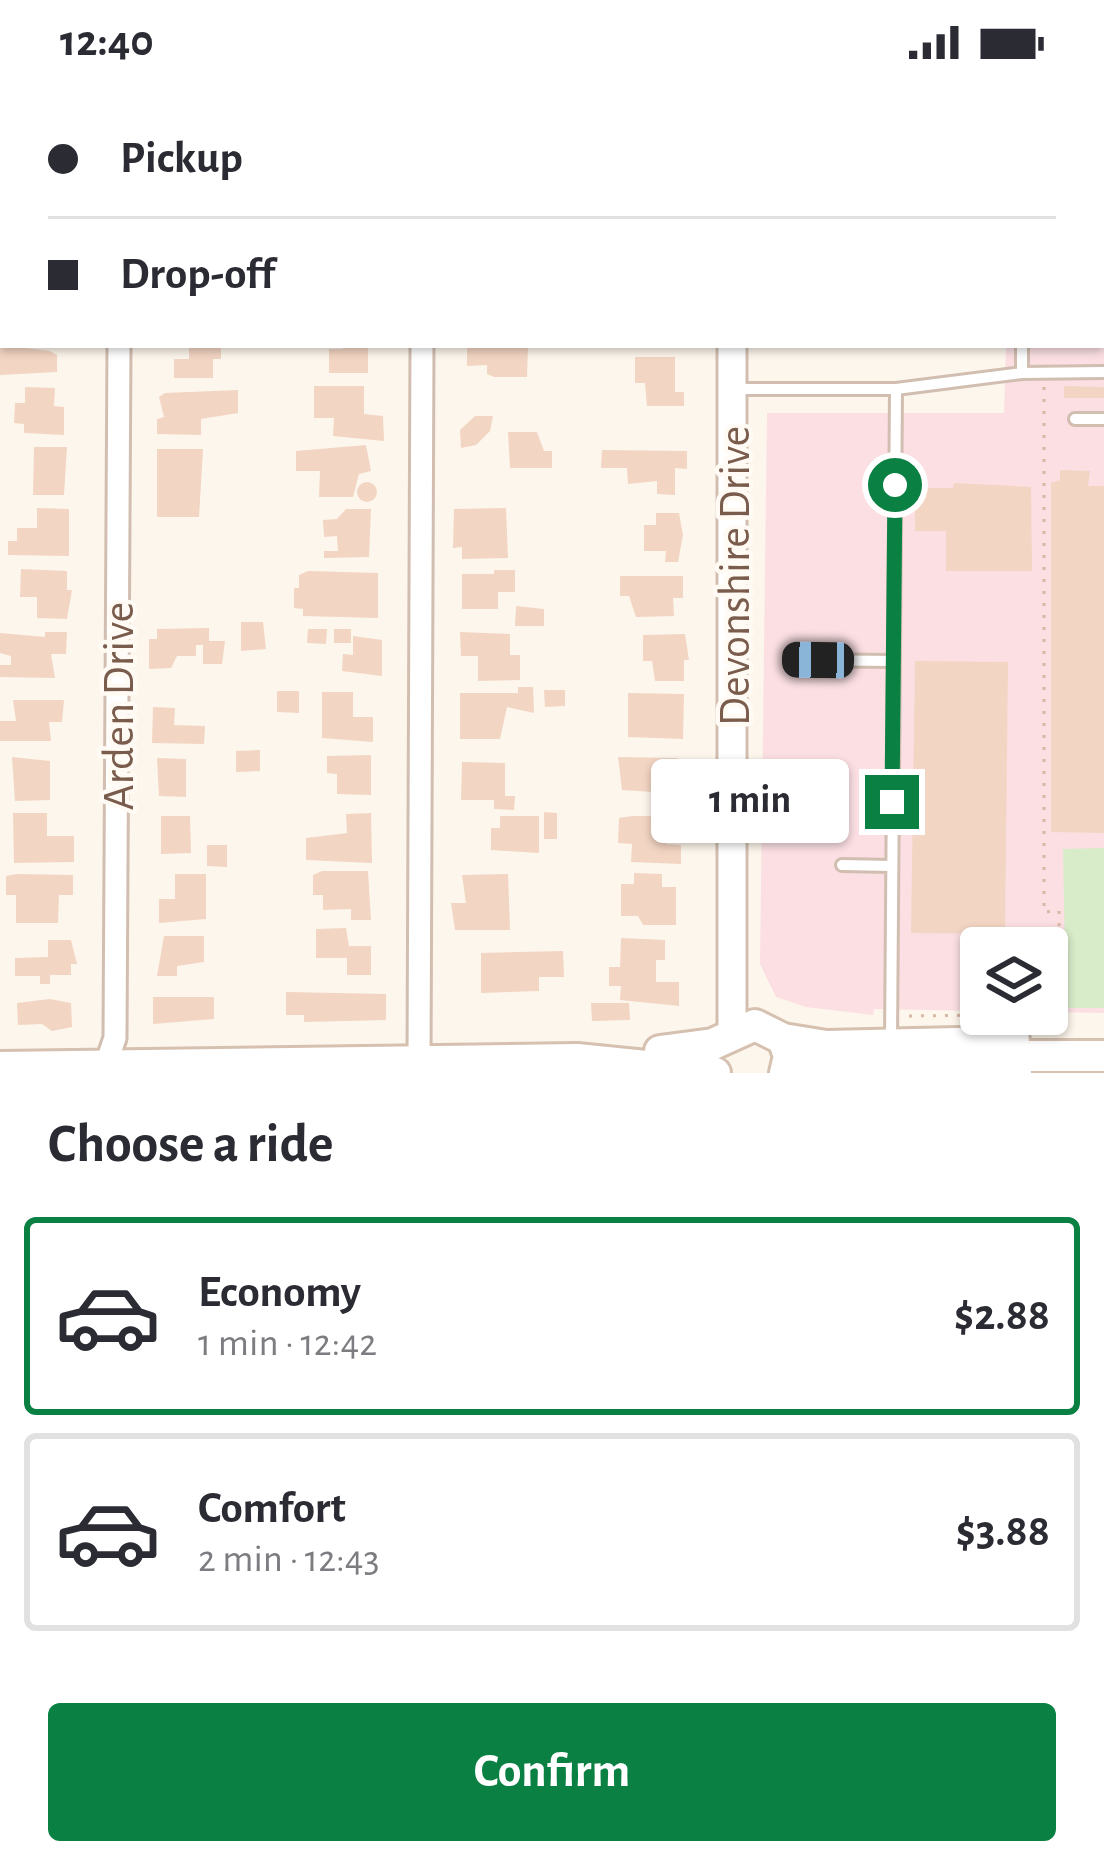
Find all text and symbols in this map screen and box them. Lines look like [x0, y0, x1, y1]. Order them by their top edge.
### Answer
text: 12:40 [60, 19, 154, 64]
text: Pickup [120, 136, 243, 181]
text: Drop-off [120, 252, 275, 297]
street label: Devonshire Drive [713, 426, 758, 726]
route start [868, 458, 922, 512]
street label: Arden Drive [97, 602, 142, 810]
car [782, 641, 854, 679]
callout: 1 min [652, 760, 850, 844]
route end [865, 775, 919, 829]
text: 1 min [709, 781, 791, 820]
map controls [960, 927, 1068, 1035]
button: layers [960, 927, 1068, 1035]
text: Choose a ride [48, 1118, 334, 1172]
icon: car [54, 1262, 162, 1370]
text: Economy [198, 1270, 361, 1315]
text: $2.88 [954, 1293, 1050, 1338]
text: 1 min · 12:42 [198, 1324, 377, 1363]
icon: car [54, 1478, 162, 1586]
text: Comfort [198, 1486, 346, 1531]
text: $3.88 [956, 1509, 1050, 1554]
text: 2 min · 12:43 [198, 1540, 380, 1579]
button: Confirm [48, 1703, 1056, 1841]

